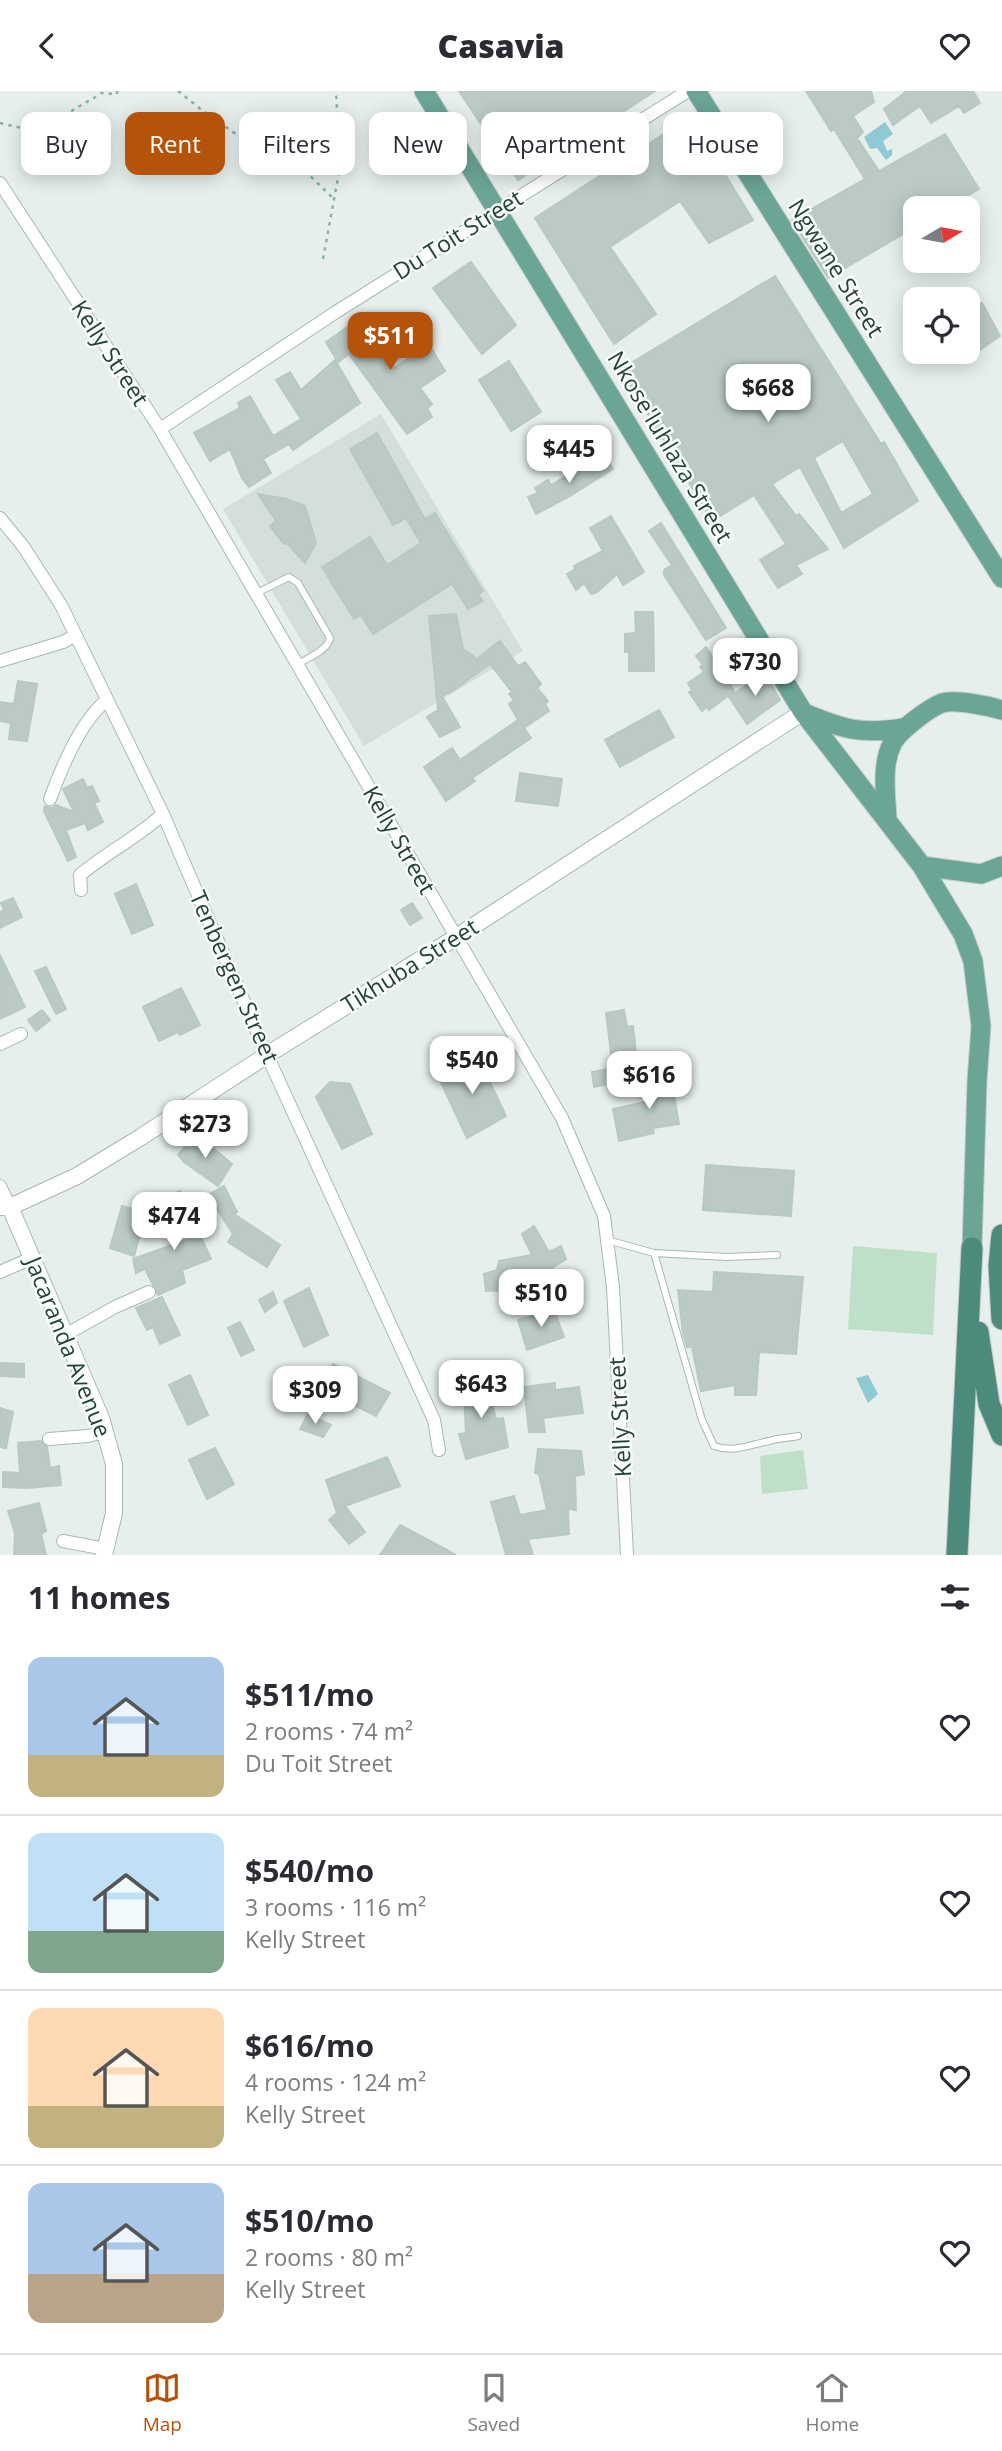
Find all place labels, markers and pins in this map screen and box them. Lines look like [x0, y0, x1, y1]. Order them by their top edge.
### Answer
pin: $511 [349, 313, 431, 372]
pin: $668 [727, 365, 809, 424]
pin: $445 [528, 425, 610, 485]
pin: $730 [714, 639, 796, 698]
pin: $540 [431, 1037, 513, 1096]
pin: $616 [608, 1051, 690, 1111]
pin: $273 [164, 1101, 246, 1160]
pin: $474 [133, 1193, 215, 1252]
pin: $510 [500, 1269, 582, 1329]
pin: $643 [440, 1361, 522, 1420]
pin: $309 [274, 1367, 356, 1426]

